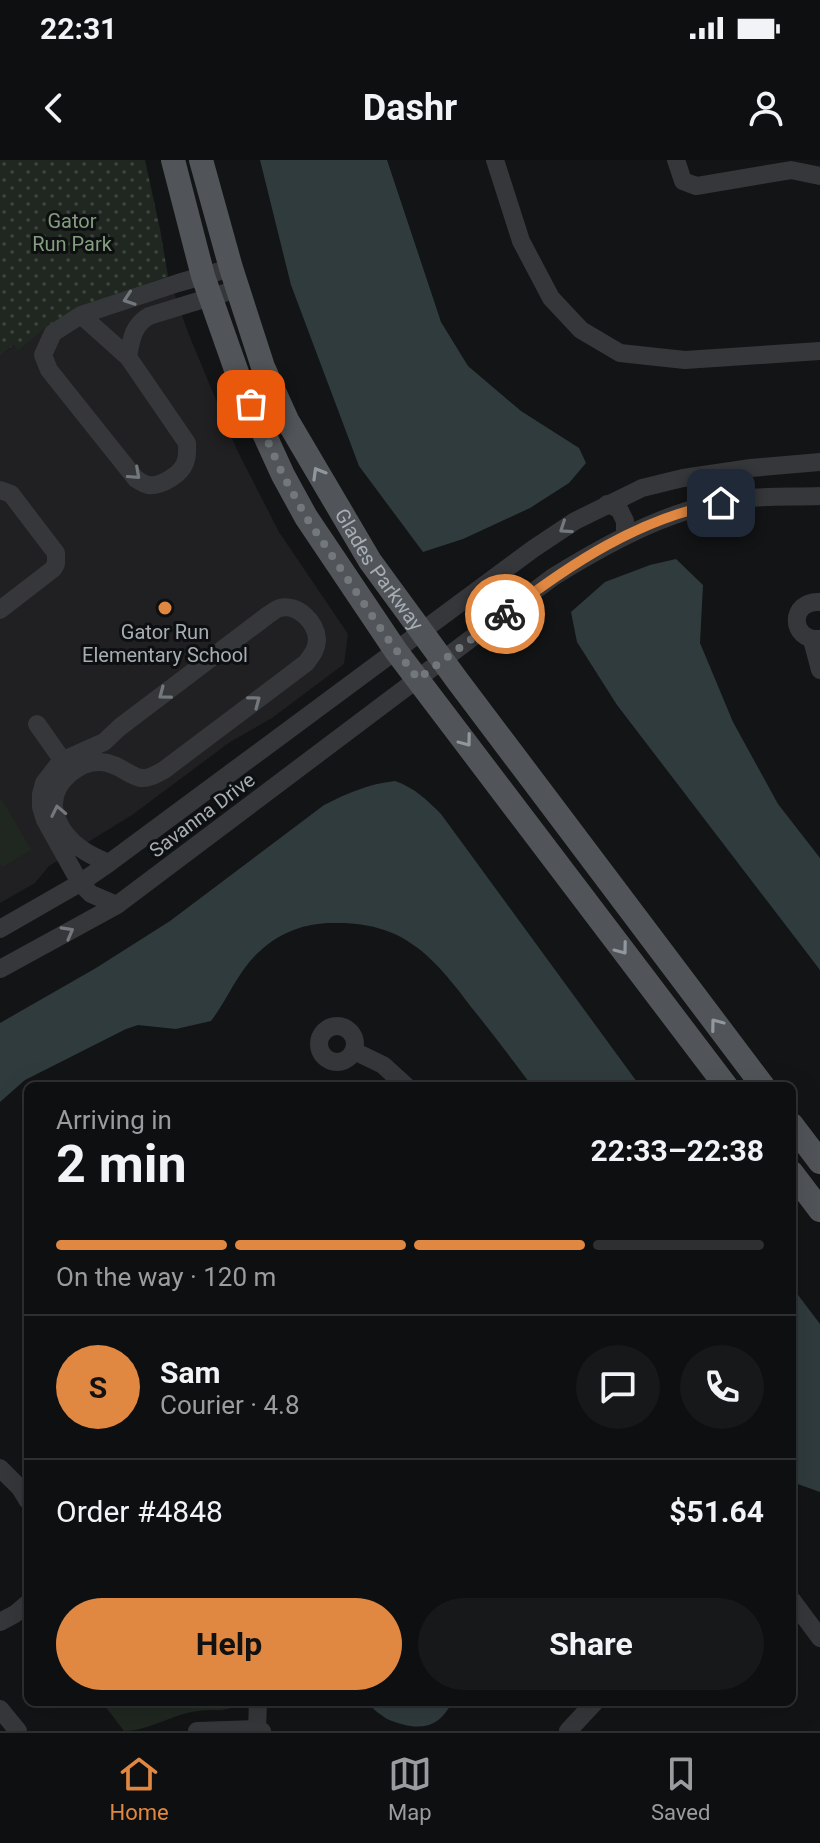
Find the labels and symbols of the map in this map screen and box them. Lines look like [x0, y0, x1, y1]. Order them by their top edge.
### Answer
park label: Gator Run Park [32, 209, 113, 256]
one-way arrow [122, 289, 136, 305]
pin [217, 370, 285, 438]
one-way arrow [126, 465, 140, 480]
one-way arrow [312, 467, 328, 482]
pin [687, 469, 755, 537]
street label: Glades Parkway [330, 504, 429, 636]
one-way arrow [559, 518, 573, 533]
courier [465, 574, 545, 654]
marker: Gator Run Elementary School [156, 599, 174, 617]
place label: Gator Run Elementary School [82, 620, 248, 667]
one-way arrow [159, 684, 173, 698]
one-way arrow [247, 697, 261, 711]
one-way arrow [456, 732, 470, 747]
street label: Savanna Drive [145, 768, 259, 862]
one-way arrow [50, 805, 67, 819]
one-way arrow [60, 926, 74, 942]
one-way arrow [613, 940, 627, 955]
one-way arrow [711, 1018, 726, 1032]

